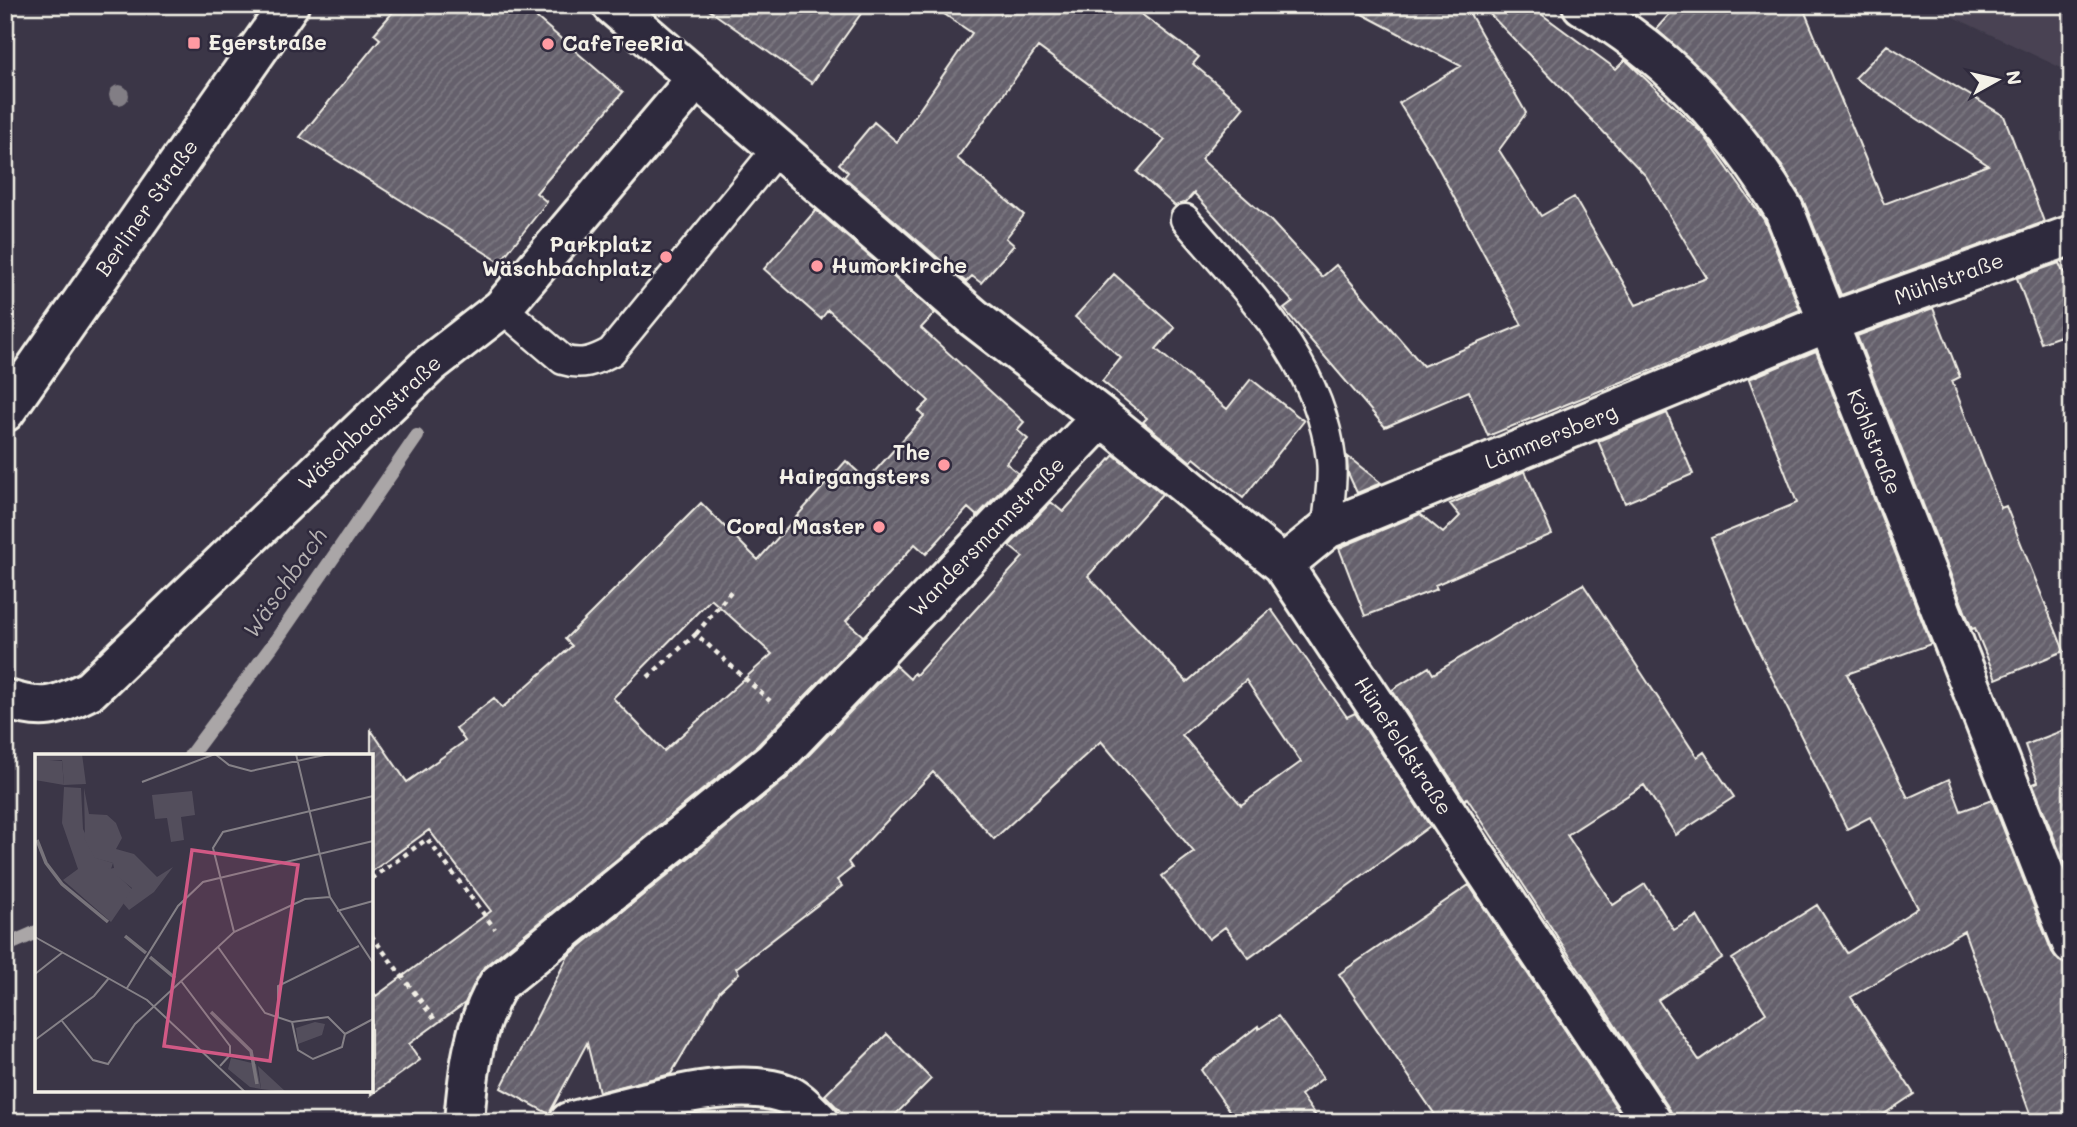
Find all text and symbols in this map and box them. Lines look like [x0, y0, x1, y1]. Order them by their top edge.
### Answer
place label: Egerstraße [208, 28, 327, 55]
place label: CafeTeeRia [562, 29, 684, 56]
marker: Egerstraße [186, 35, 202, 51]
marker: CafeTeeRia [540, 36, 556, 52]
north arrow [1962, 46, 2032, 116]
text: N [2001, 69, 2028, 86]
street label: Berliner Straße [88, 133, 203, 281]
place label: Parkplatz Wäschbachplatz [482, 230, 652, 281]
street label: Mühlstraße [1890, 245, 2007, 310]
marker: Parkplatz Wäschbachplatz [658, 249, 674, 265]
place label: Humorkirche [831, 251, 967, 278]
marker: Humorkirche [809, 258, 825, 274]
street label: Wäschbachstraße [292, 349, 446, 495]
street label: Köhlstraße [1842, 385, 1909, 498]
street label: Lämmersberg [1480, 397, 1621, 474]
place label: The Hairgangsters [778, 438, 930, 489]
street label: Wandersmannstraße [902, 450, 1070, 622]
marker: The Hairgangsters [936, 457, 952, 473]
place label: Coral Master [726, 512, 865, 539]
marker: Coral Master [871, 519, 887, 535]
water label: Wäschbach [235, 522, 333, 643]
street label: Hünefeldstraße [1349, 671, 1459, 820]
inset map [35, 754, 373, 1092]

